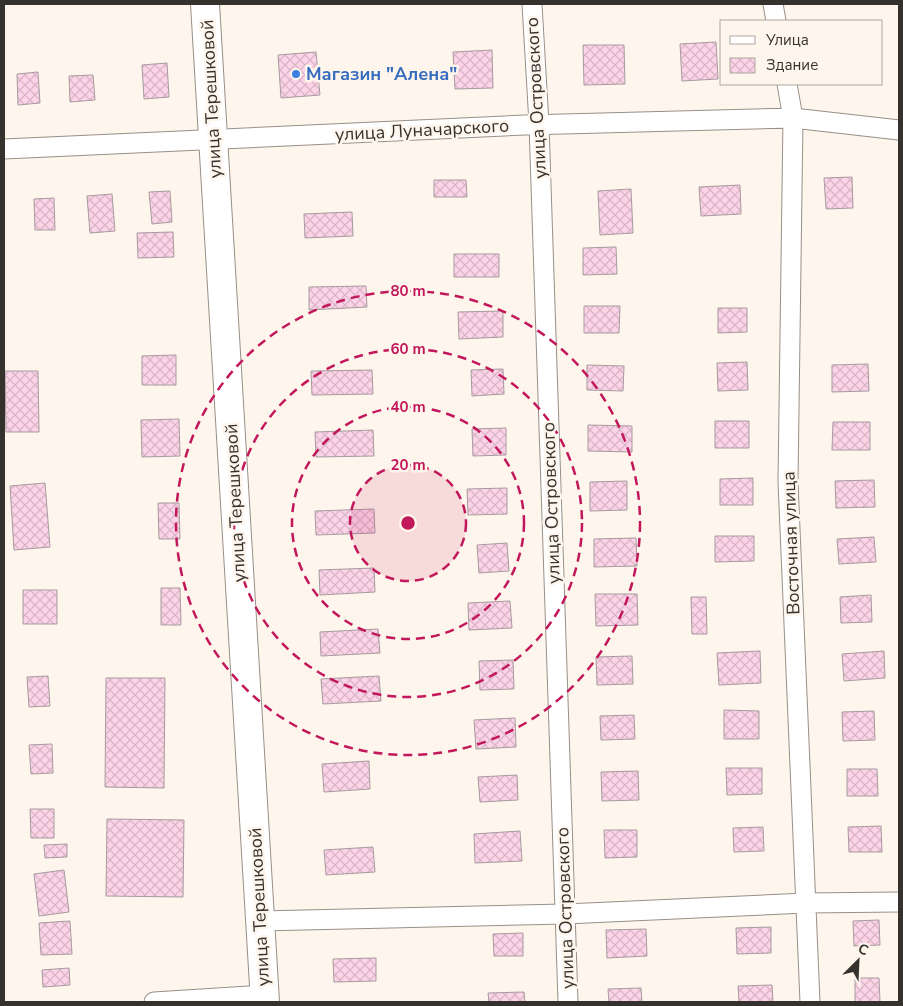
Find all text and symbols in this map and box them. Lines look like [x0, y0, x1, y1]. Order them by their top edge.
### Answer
street label: улица Островского [520, 16, 552, 180]
street label: улица Терешковой [195, 19, 227, 179]
legend [720, 20, 883, 85]
text: Улица [765, 30, 809, 50]
text: Здание [766, 55, 818, 75]
place label: Магазин "Алена" [306, 62, 457, 86]
marker: Магазин "Алена" [290, 68, 302, 80]
street label: улица Луначарского [334, 113, 510, 147]
text: 80 m [390, 281, 426, 301]
text: 60 m [390, 339, 426, 359]
text: 40 m [390, 397, 426, 417]
street label: улица Островского [536, 422, 566, 584]
street label: улица Терешковой [219, 423, 251, 583]
text: 20 m [390, 455, 426, 475]
street label: Восточная улица [776, 471, 806, 615]
centre of rings [399, 514, 417, 532]
street label: улица Терешковой [243, 827, 275, 987]
street label: улица Островского [550, 827, 580, 989]
north arrow [833, 936, 883, 986]
text: С [855, 939, 872, 960]

